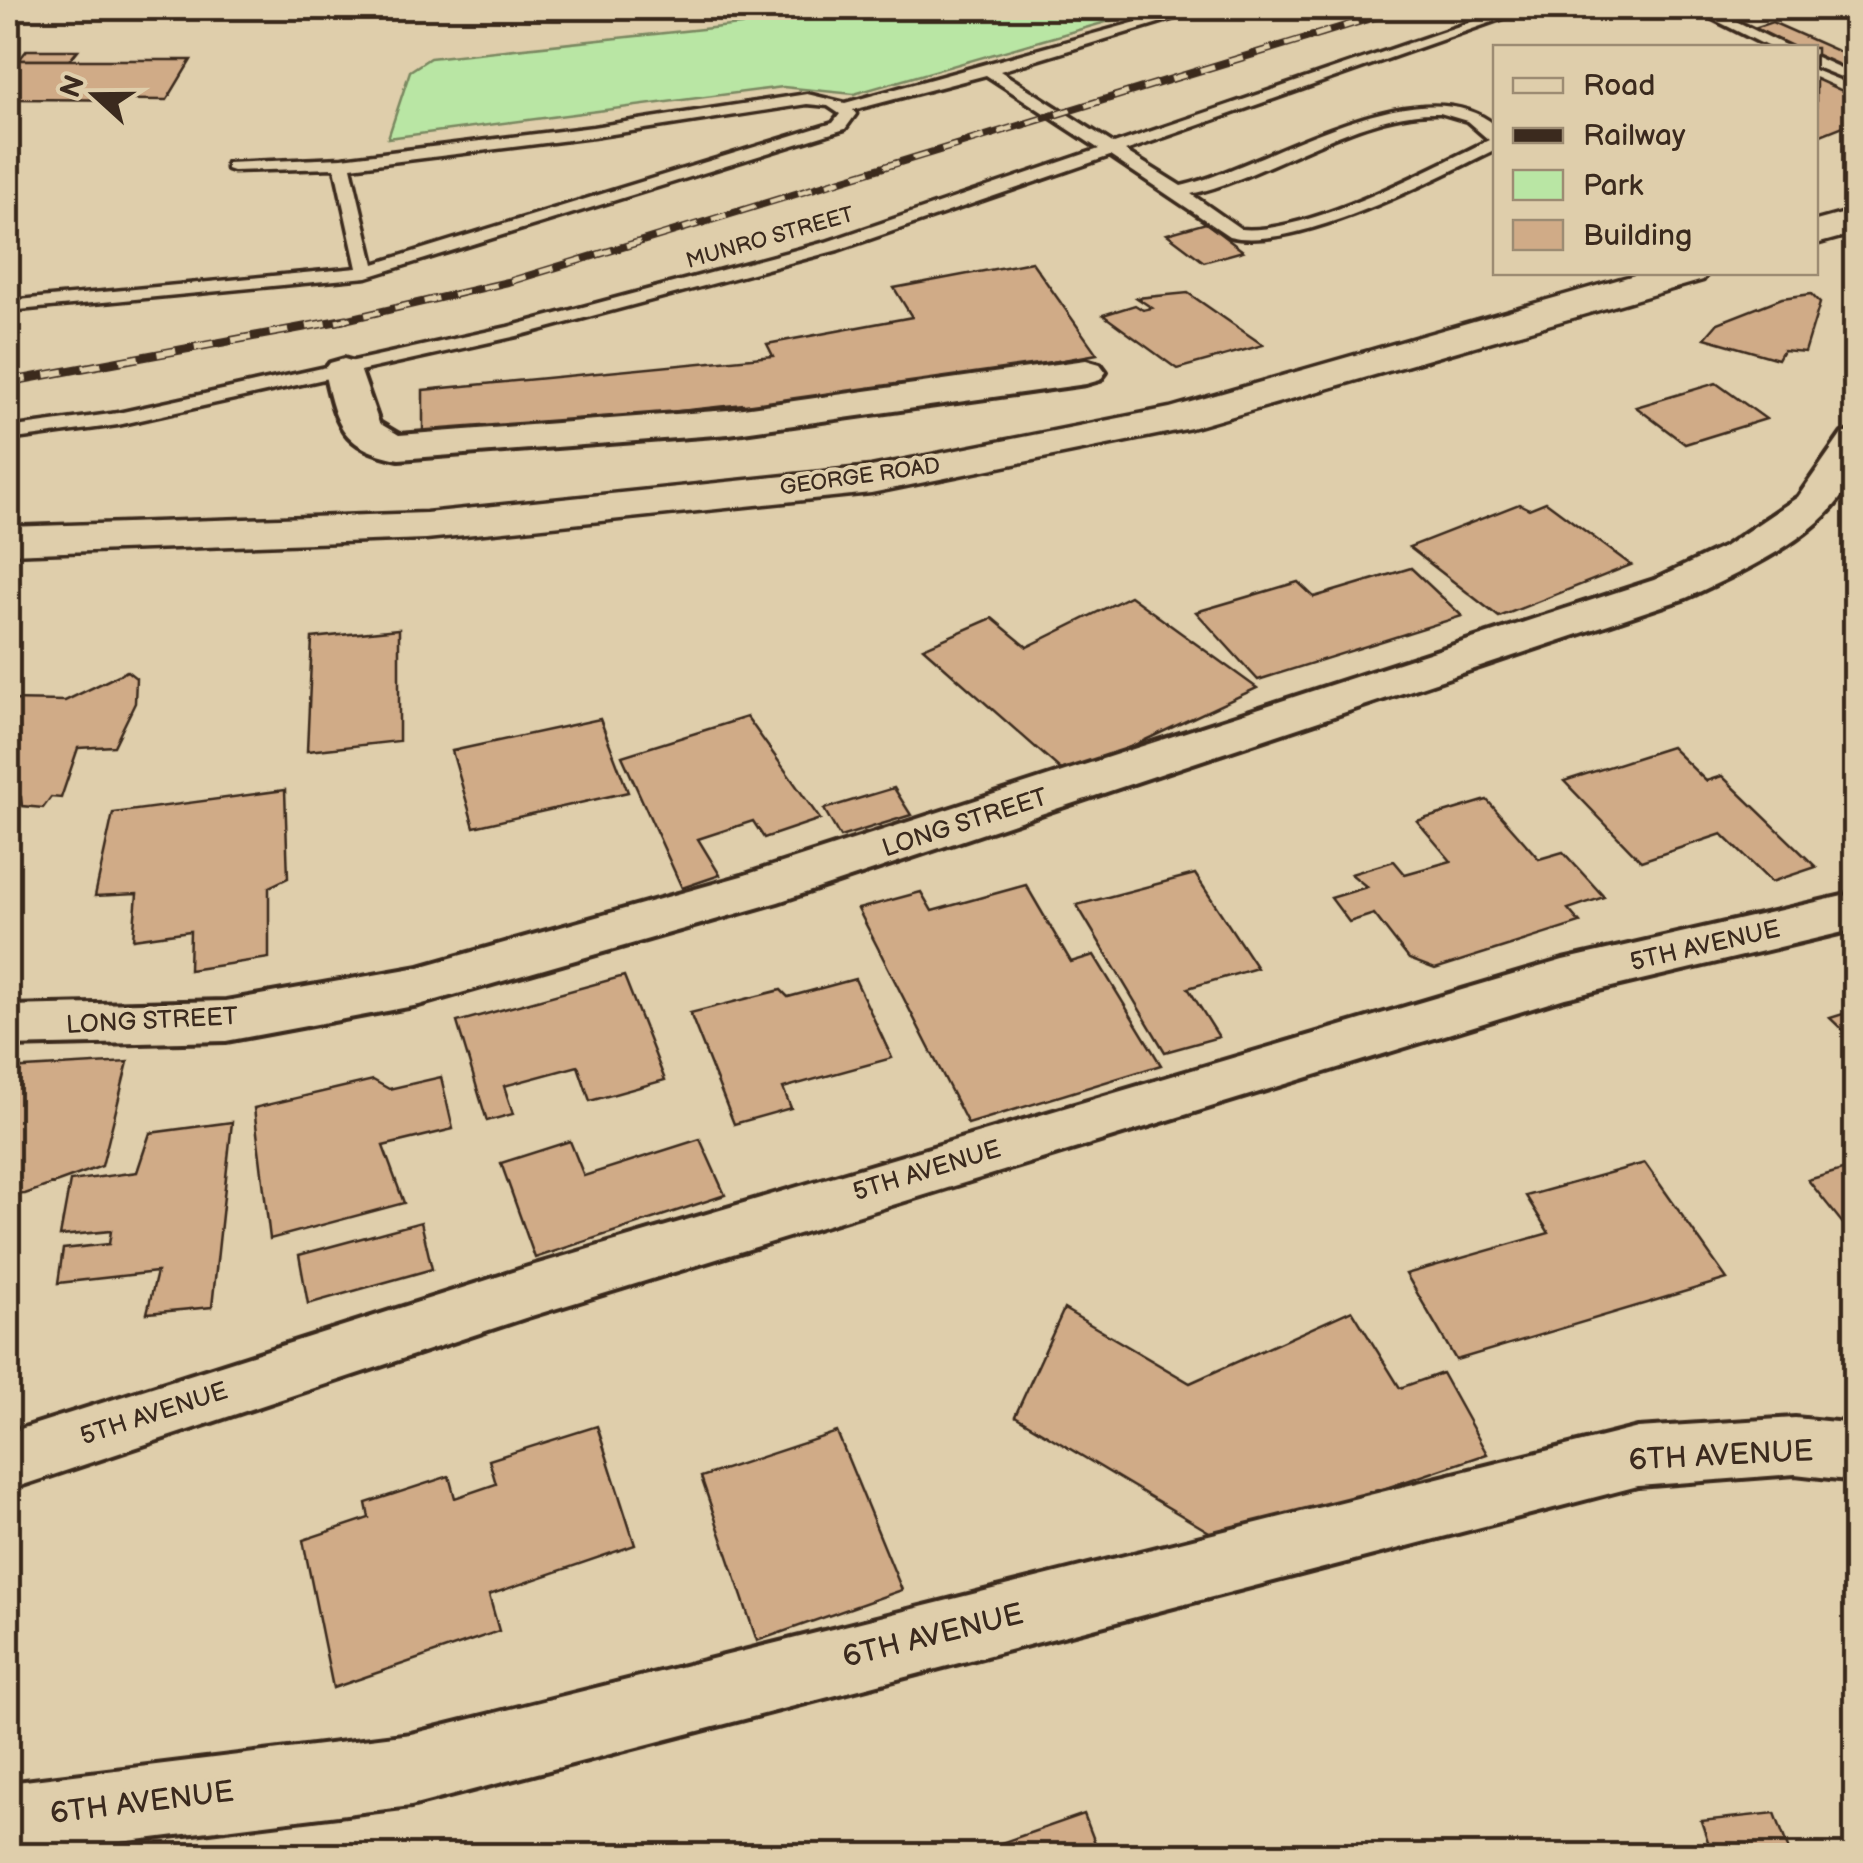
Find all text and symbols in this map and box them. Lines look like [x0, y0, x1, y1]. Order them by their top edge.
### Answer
north arrow [45, 45, 145, 145]
legend [1493, 45, 1818, 275]
text: Road [1583, 68, 1656, 104]
text: N [54, 71, 92, 102]
text: Railway [1583, 118, 1686, 154]
text: Park [1583, 168, 1643, 204]
street label: MUNRO STREET [683, 201, 857, 275]
text: Building [1583, 218, 1692, 254]
street label: GEORGE ROAD [778, 452, 942, 502]
street label: LONG STREET [878, 782, 1052, 864]
street label: 5TH AVENUE [1627, 914, 1783, 978]
street label: LONG STREET [65, 1001, 239, 1041]
street label: 5TH AVENUE [849, 1134, 1005, 1208]
street label: 5TH AVENUE [76, 1376, 232, 1452]
street label: 6TH AVENUE [1628, 1433, 1814, 1479]
street label: 6TH AVENUE [839, 1596, 1027, 1676]
street label: 6TH AVENUE [48, 1774, 236, 1832]

